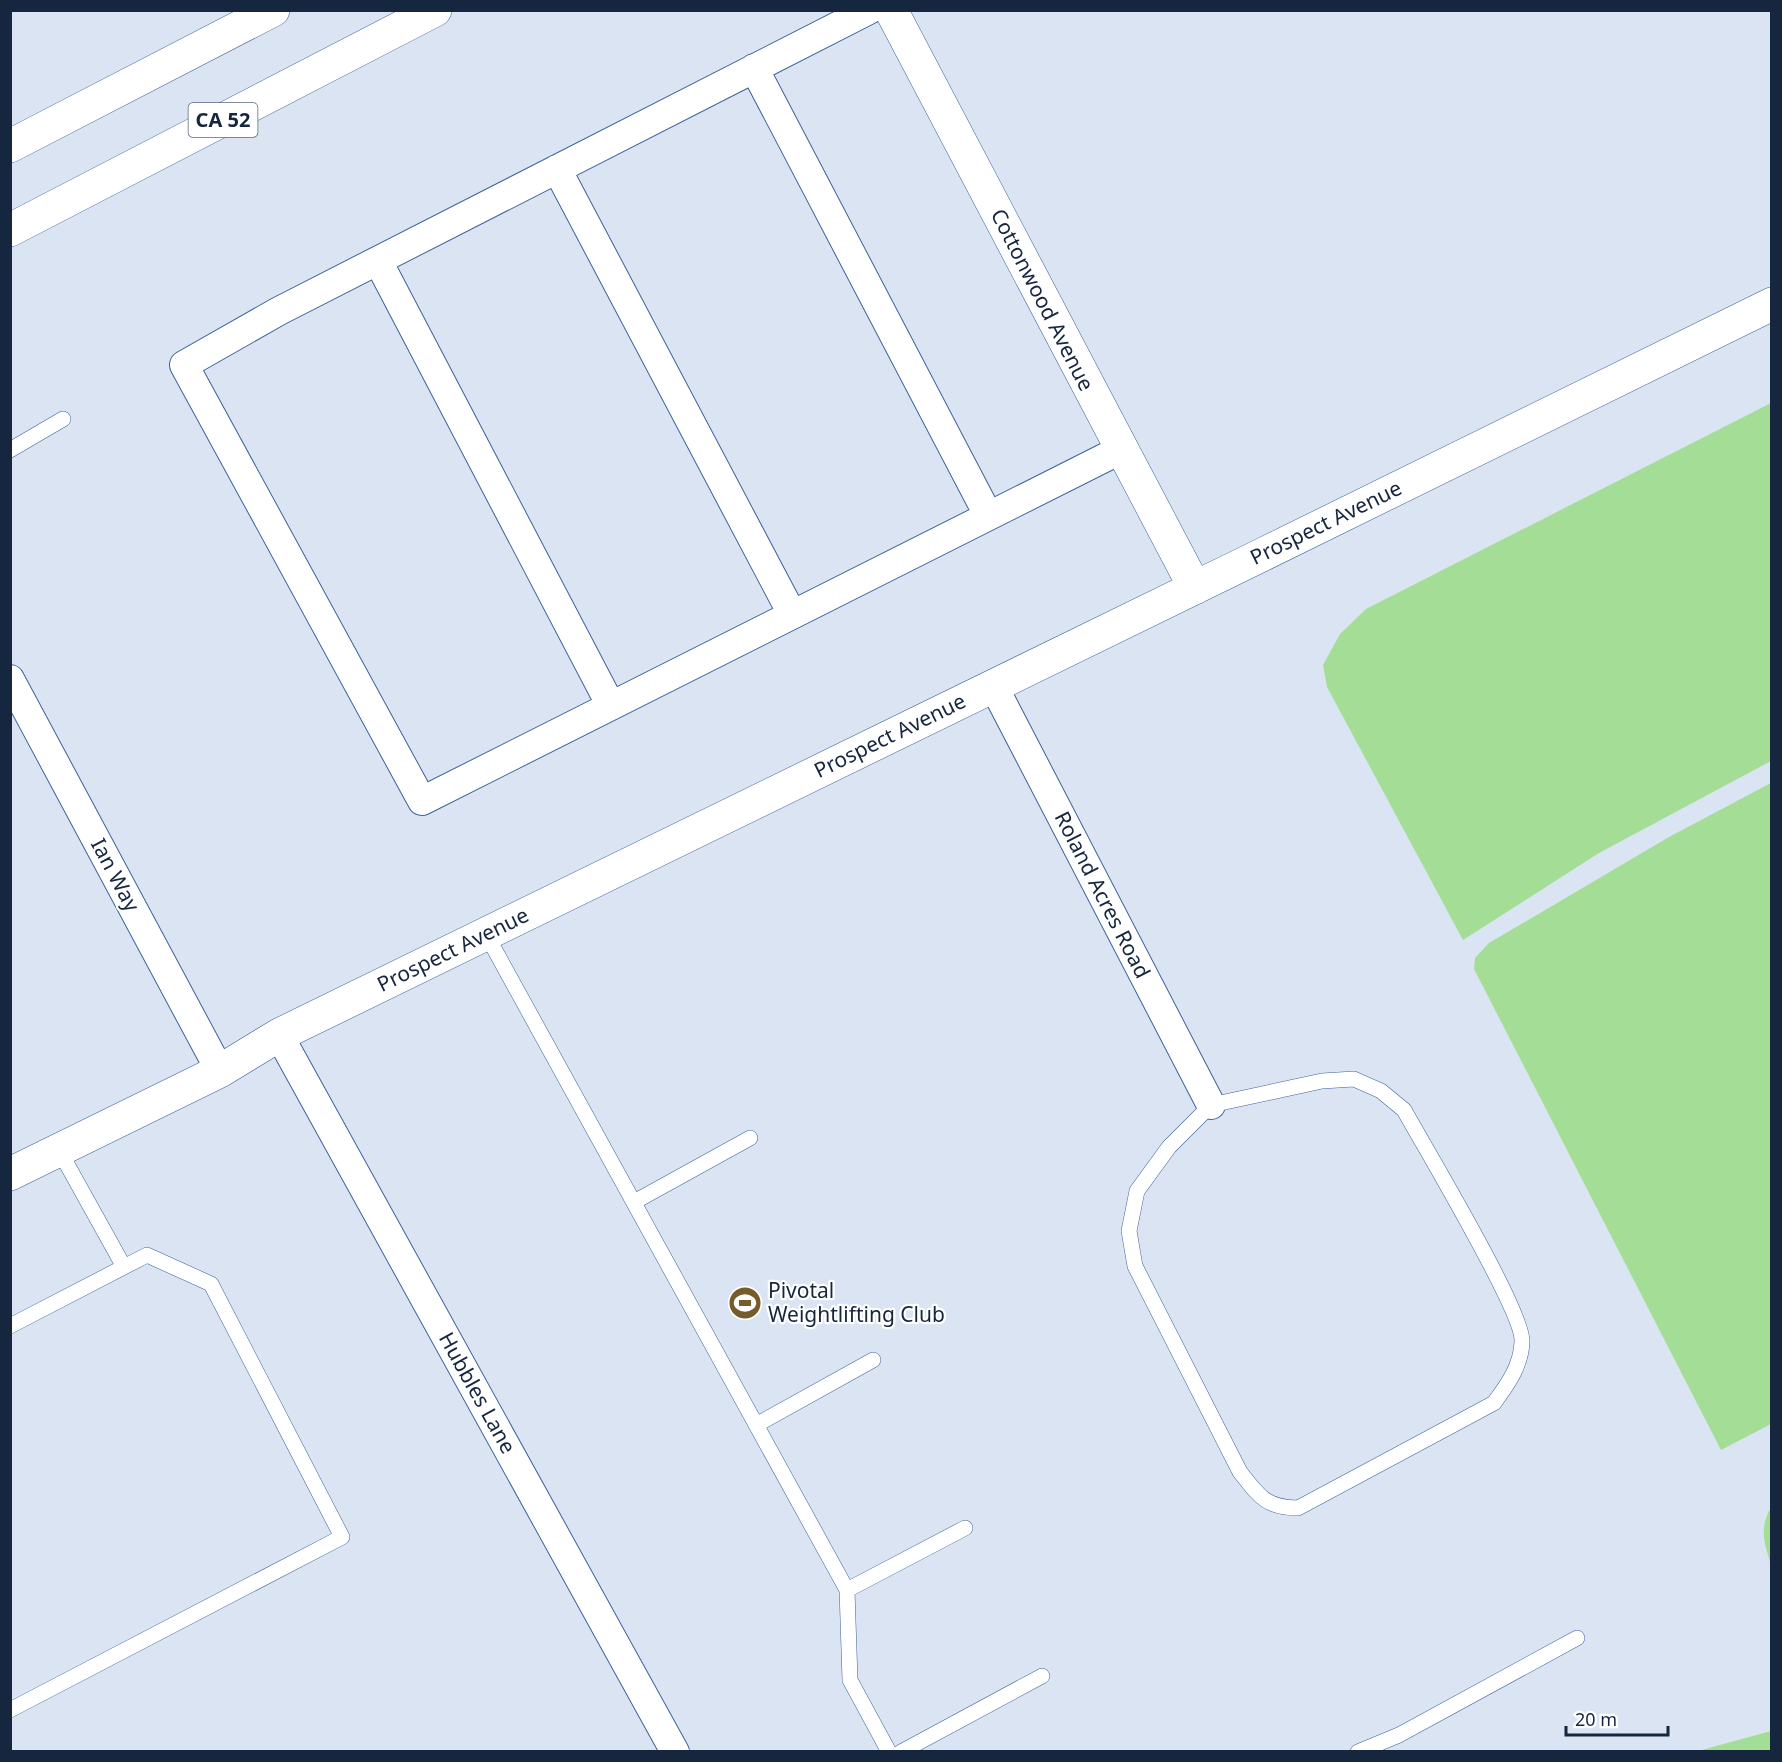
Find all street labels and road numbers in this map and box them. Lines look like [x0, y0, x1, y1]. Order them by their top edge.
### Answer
road number: CA 52 [188, 103, 258, 137]
street label: Cottonwood Avenue [985, 204, 1101, 395]
street label: Prospect Avenue [1245, 473, 1406, 571]
street label: Prospect Avenue [809, 686, 970, 784]
street label: Roland Acres Road [1049, 806, 1157, 983]
street label: Ian Way [85, 833, 147, 916]
street label: Prospect Avenue [372, 900, 533, 998]
street label: Hubbles Lane [433, 1327, 523, 1458]

